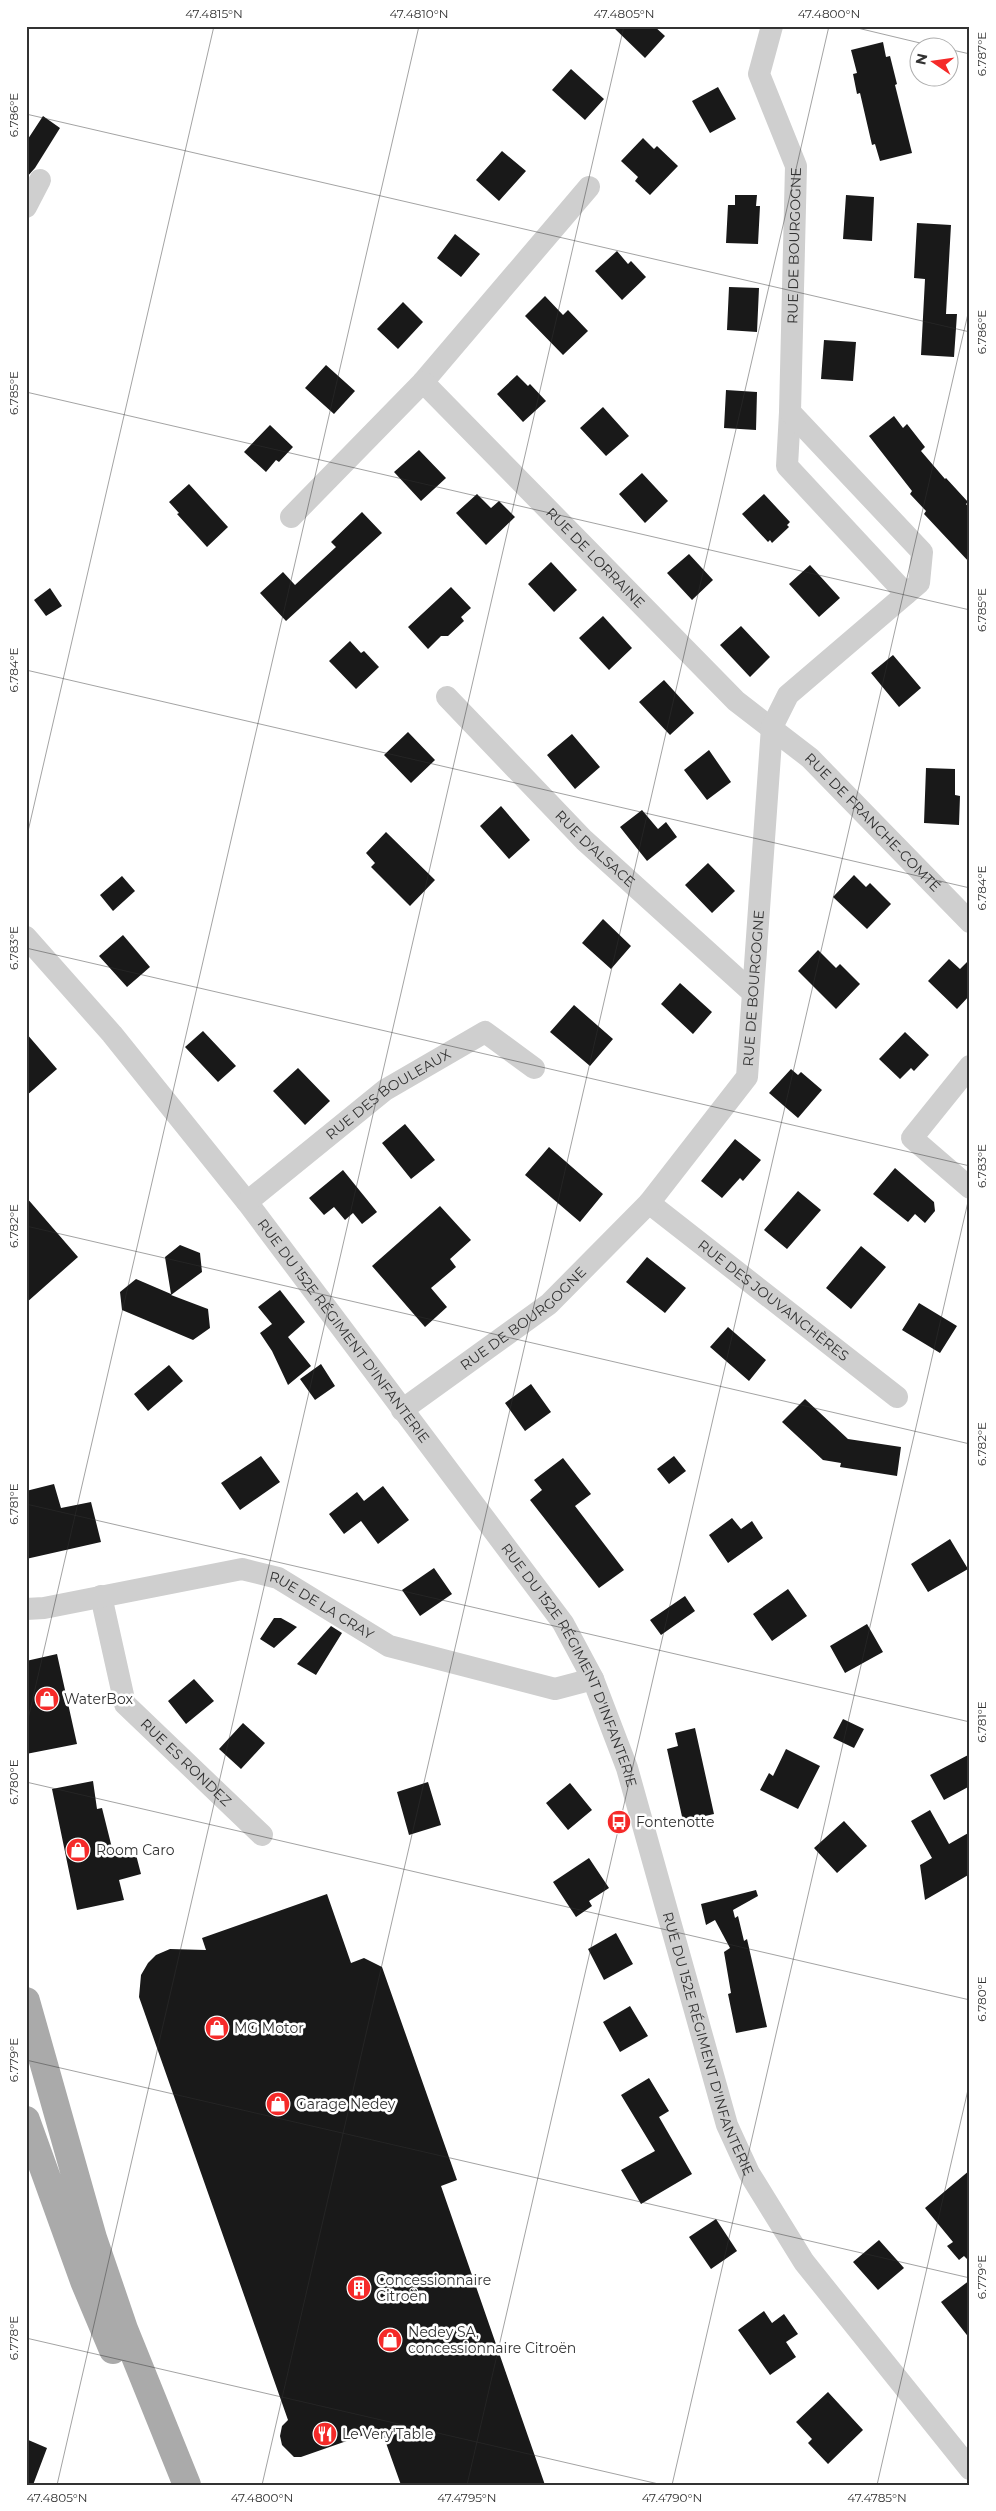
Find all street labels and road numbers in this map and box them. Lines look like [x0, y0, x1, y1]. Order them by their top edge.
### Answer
street label: RUE DE BOURGOGNE [783, 167, 805, 324]
street label: RUE DE LORRAINE [542, 504, 649, 612]
street label: RUE DE FRANCHE-COMTÉ [801, 749, 945, 896]
street label: RUE D'ALSACE [551, 806, 639, 891]
street label: RUE DE BOURGOGNE [739, 909, 768, 1067]
street label: RUE DES BOULEAUX [322, 1045, 454, 1144]
street label: RUE DU 152E RÉGIMENT D'INFANTERIE [254, 1215, 434, 1446]
street label: RUE DES JOUVANCHÈRES [694, 1236, 853, 1365]
street label: RUE DE BOURGOGNE [457, 1263, 590, 1374]
street label: RUE DU 152E RÉGIMENT D'INFANTERIE [497, 1540, 641, 1789]
street label: RUE DE LA CRAY [268, 1567, 377, 1644]
street label: RUE ES RONDEZ [137, 1715, 235, 1810]
street label: RUE DU 152E RÉGIMENT D'INFANTERIE [659, 1910, 758, 2179]

